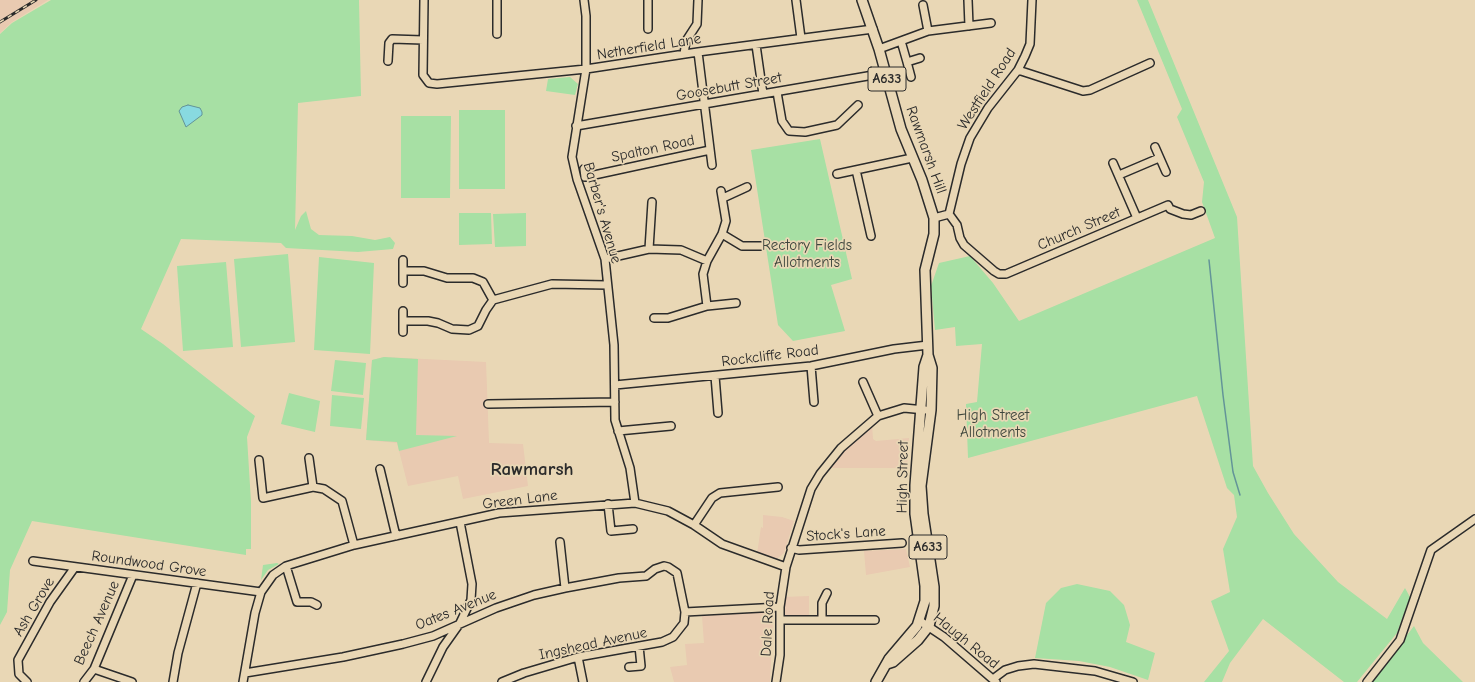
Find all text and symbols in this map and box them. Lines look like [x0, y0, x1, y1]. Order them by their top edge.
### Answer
street label: Netherfield Lane [596, 30, 702, 64]
street label: Westfield Road [954, 45, 1020, 133]
road number: A633 [868, 67, 906, 91]
street label: Goosebutt Street [675, 69, 783, 105]
street label: Rawmarsh Hill [902, 104, 950, 196]
street label: Spalton Road [610, 131, 696, 167]
street label: Barber's Avenue [579, 160, 625, 266]
street label: Church Street [1035, 203, 1123, 255]
park label: Rectory Fields Allotments [762, 237, 852, 272]
street label: Rockcliffe Road [720, 341, 820, 371]
park label: High Street Allotments [957, 407, 1029, 442]
street label: High Street [893, 440, 913, 514]
district label: Rawmarsh [490, 459, 574, 481]
street label: Green Lane [481, 486, 559, 514]
street label: Stock's Lane [806, 522, 886, 546]
road number: A633 [909, 535, 947, 559]
street label: Roundwood Grove [90, 547, 208, 581]
street label: Ash Grove [9, 574, 59, 640]
street label: Beech Avenue [70, 578, 124, 668]
street label: Oates Avenue [413, 586, 499, 634]
street label: Dale Road [757, 591, 779, 657]
street label: Haugh Road [929, 609, 1003, 673]
street label: Ingshead Avenue [537, 624, 649, 664]

